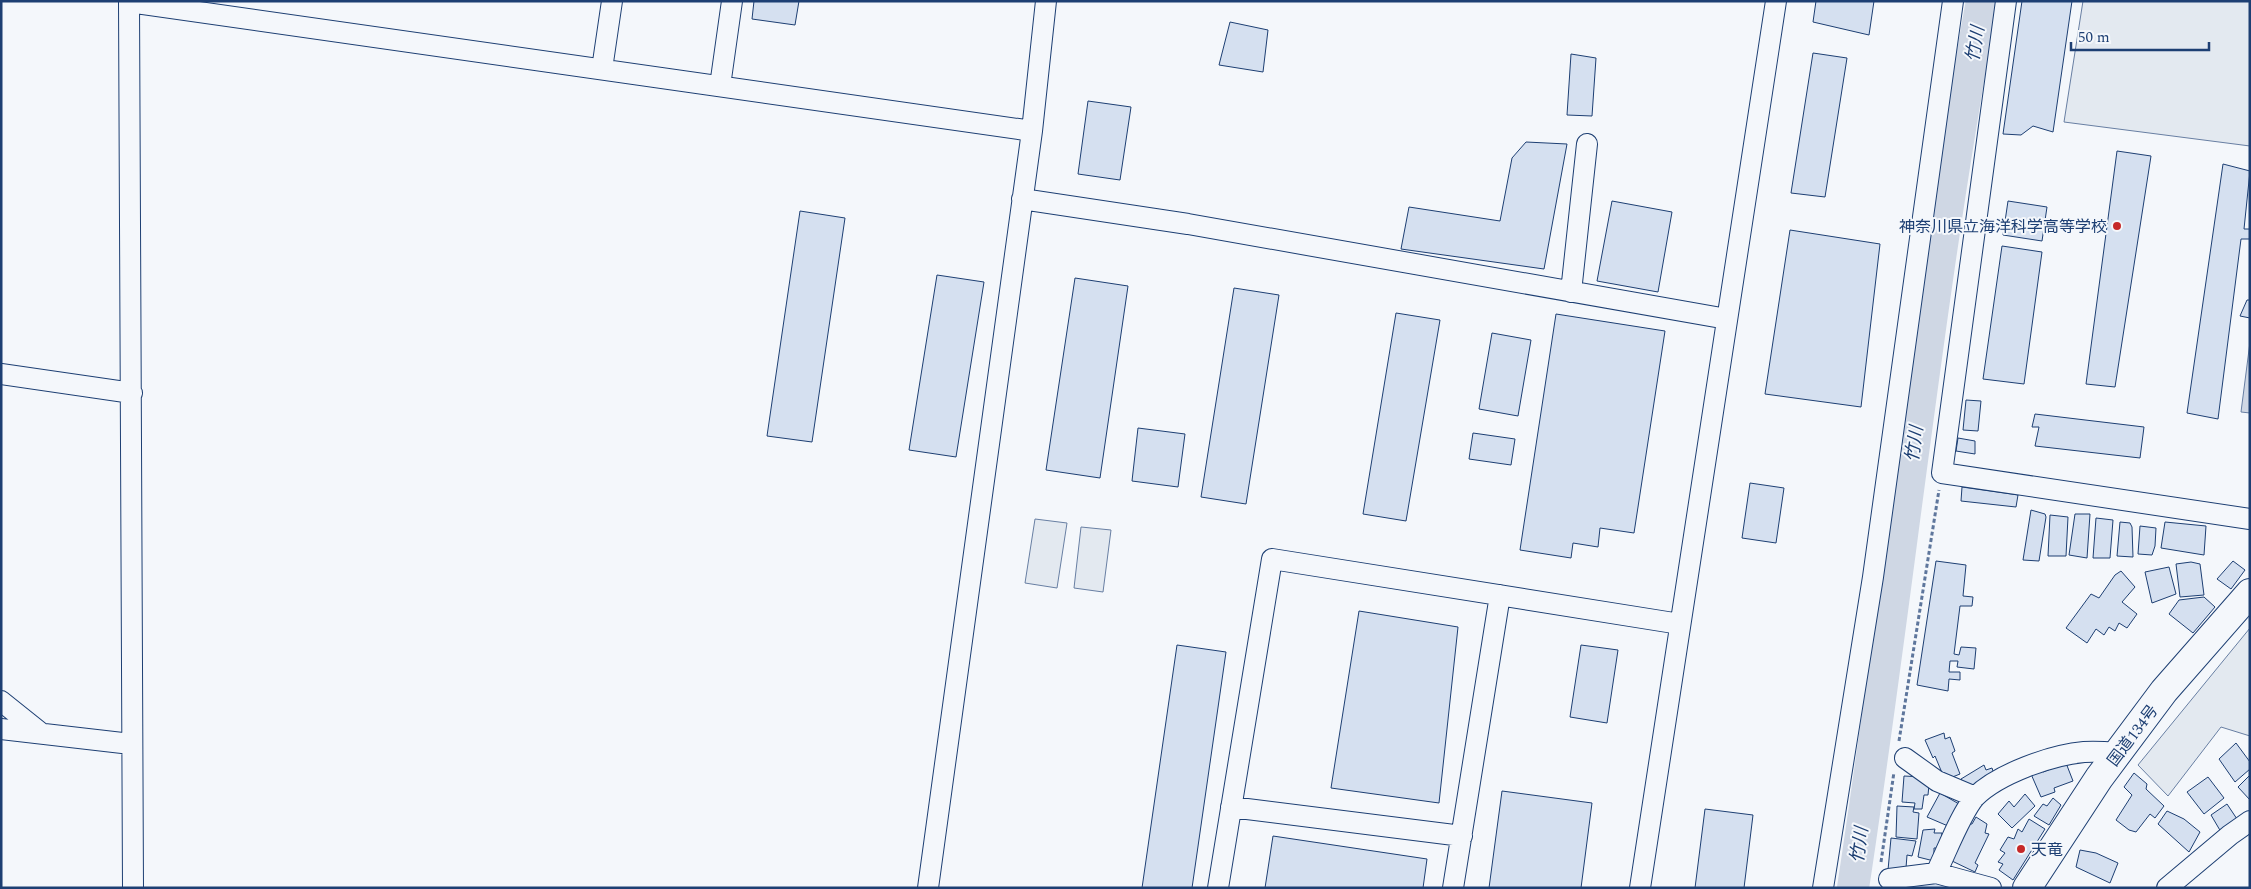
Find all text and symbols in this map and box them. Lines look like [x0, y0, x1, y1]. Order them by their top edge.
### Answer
scale bar [2071, 20, 2208, 52]
water label: 竹川 [1959, 22, 1992, 64]
text: 50 m [2078, 26, 2110, 49]
place label: 神奈川県立海洋科学高等学校 [1899, 215, 2107, 239]
marker: 神奈川県立海洋科学高等学校 [2111, 220, 2123, 232]
water label: 竹川 [1899, 422, 1931, 464]
street label: 国道134号 [2102, 700, 2164, 772]
water label: 竹川 [1844, 823, 1876, 865]
place label: 天竜 [2031, 838, 2063, 862]
marker: 天竜 [2015, 843, 2027, 855]

